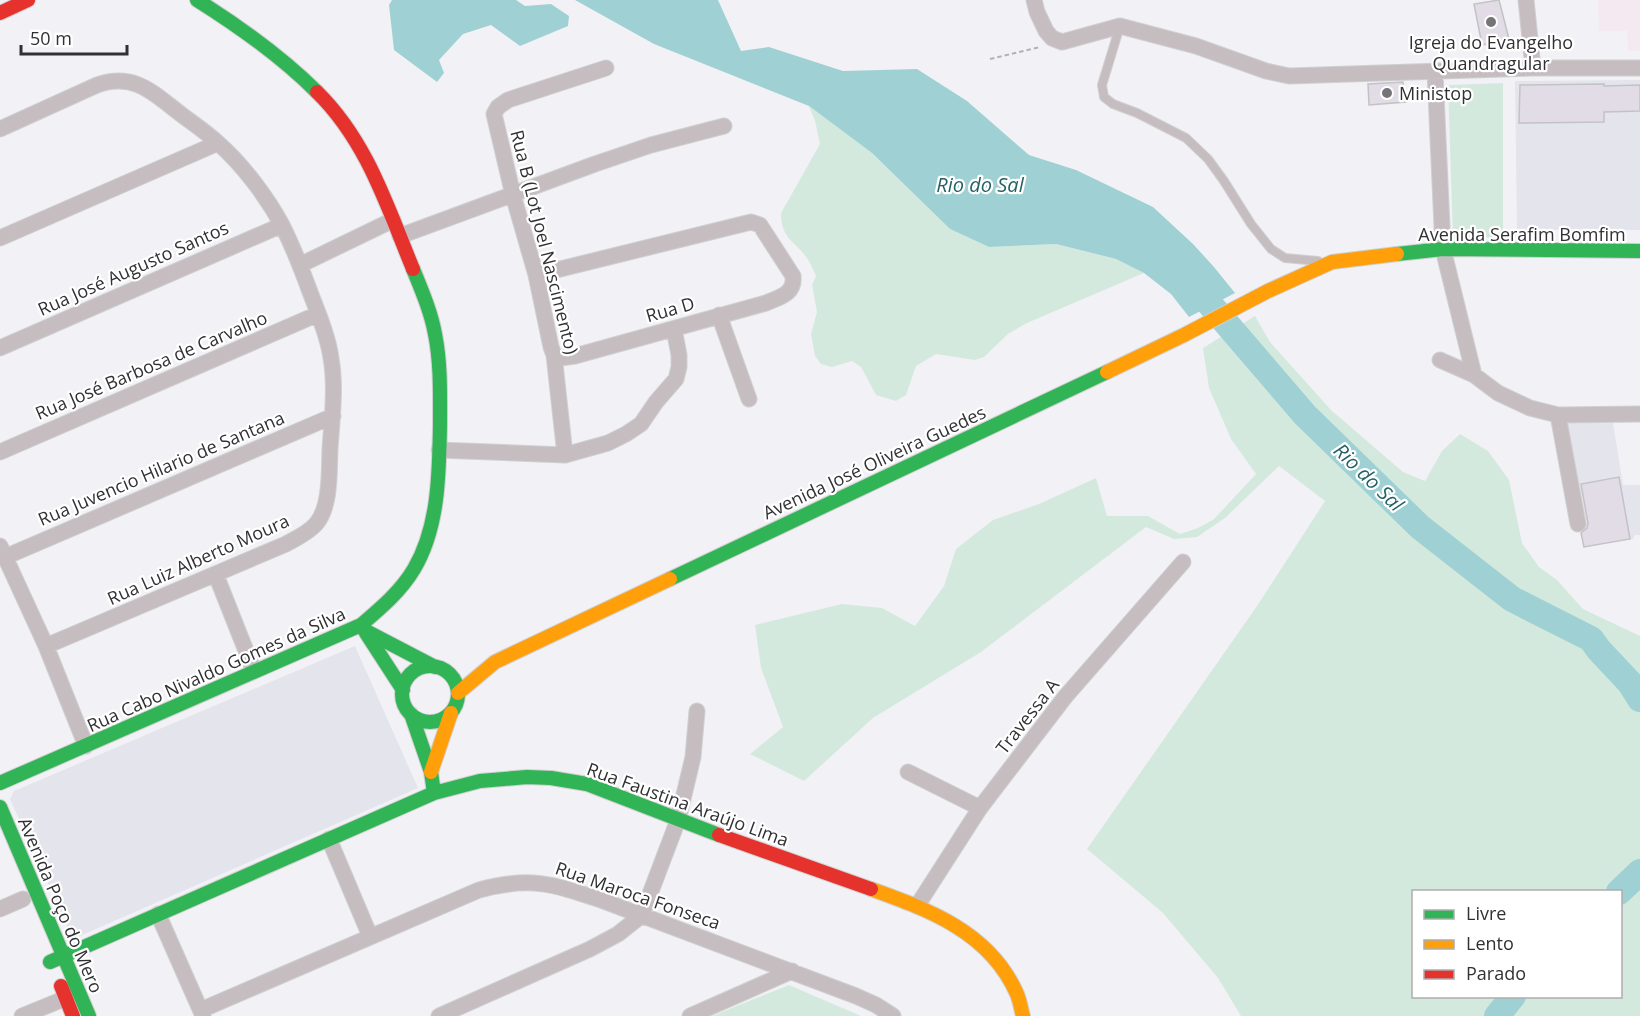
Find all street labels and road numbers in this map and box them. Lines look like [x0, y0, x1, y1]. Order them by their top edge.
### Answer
street label: Rua B (Lot Joel Nascimento) [505, 127, 585, 357]
street label: Rua José Augusto Santos [34, 215, 232, 321]
street label: Avenida Serafim Bomfim [1418, 222, 1626, 246]
street label: Rua D [643, 291, 697, 327]
street label: Rua José Barbosa de Carvalho [31, 305, 271, 425]
street label: Avenida José Oliveira Guedes [759, 400, 989, 524]
street label: Rua Juvencio Hilario de Santana [34, 405, 288, 531]
street label: Rua Luiz Alberto Moura [103, 508, 293, 610]
street label: Rua Cabo Nivaldo Gomes da Silva [83, 601, 349, 737]
street label: Travessa A [990, 673, 1064, 759]
street label: Rua Faustina Araújo Lima [584, 756, 792, 852]
street label: Avenida Poço do Mero [13, 814, 109, 996]
street label: Rua Maroca Fonseca [552, 855, 724, 935]

